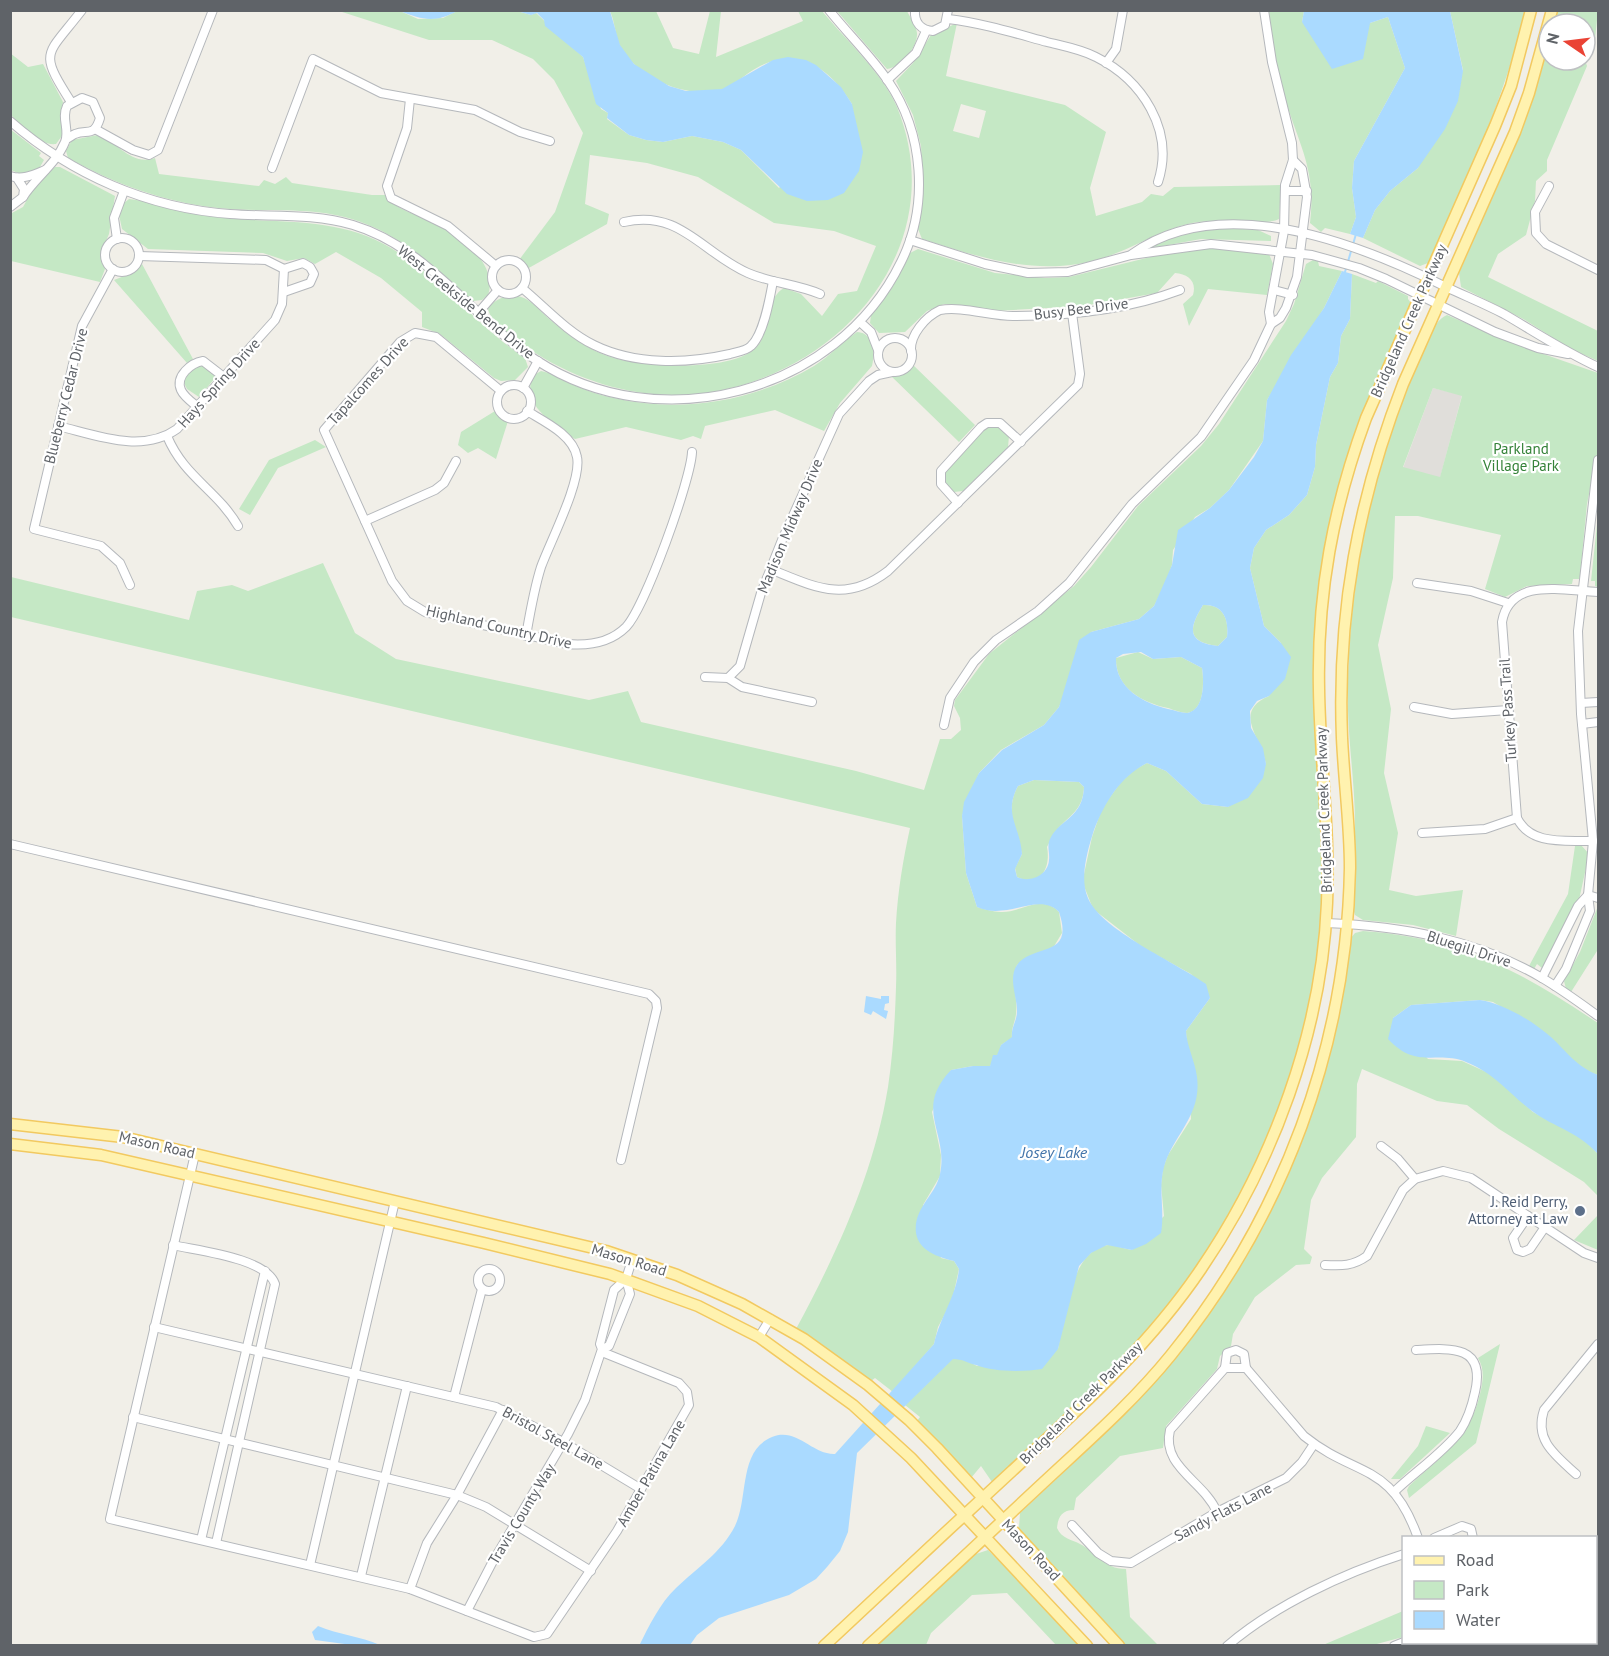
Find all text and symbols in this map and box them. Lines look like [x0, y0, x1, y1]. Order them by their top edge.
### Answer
north arrow [1537, 12, 1597, 72]
text: N [1541, 31, 1563, 46]
street label: West Creekside Bend Drive [394, 240, 539, 363]
street label: Bridgeland Creek Parkway [1366, 241, 1451, 400]
street label: Busy Bee Drive [1033, 293, 1129, 324]
street label: Blueberry Cedar Drive [39, 326, 92, 466]
street label: Tapalcomes Drive [323, 333, 412, 429]
street label: Hays Spring Drive [173, 334, 264, 431]
park label: Parkland Village Park [1482, 439, 1560, 475]
street label: Madison Midway Drive [753, 456, 827, 596]
street label: Highland Country Drive [424, 600, 574, 653]
street label: Turkey Pass Trail [1494, 657, 1521, 763]
street label: Bridgeland Creek Parkway [1311, 727, 1336, 893]
street label: Bluegill Drive [1425, 926, 1514, 971]
street label: Mason Road [117, 1127, 197, 1163]
water label: Josey Lake [1020, 1142, 1088, 1162]
place label: J. Reid Perry, Attorney at Law [1468, 1192, 1568, 1228]
marker: J. Reid Perry, Attorney at Law [1573, 1204, 1587, 1218]
street label: Mason Road [589, 1239, 669, 1280]
street label: Bridgeland Creek Parkway [1015, 1337, 1146, 1468]
street label: Bristol Steel Lane [499, 1402, 607, 1473]
street label: Amber Patina Lane [612, 1416, 689, 1530]
street label: Travis County Way [484, 1460, 559, 1568]
street label: Sandy Flats Lane [1171, 1478, 1275, 1545]
street label: Mason Road [998, 1515, 1065, 1585]
legend [1402, 1536, 1597, 1644]
text: Road [1456, 1548, 1494, 1571]
text: Park [1456, 1578, 1489, 1601]
text: Water [1456, 1608, 1500, 1631]

